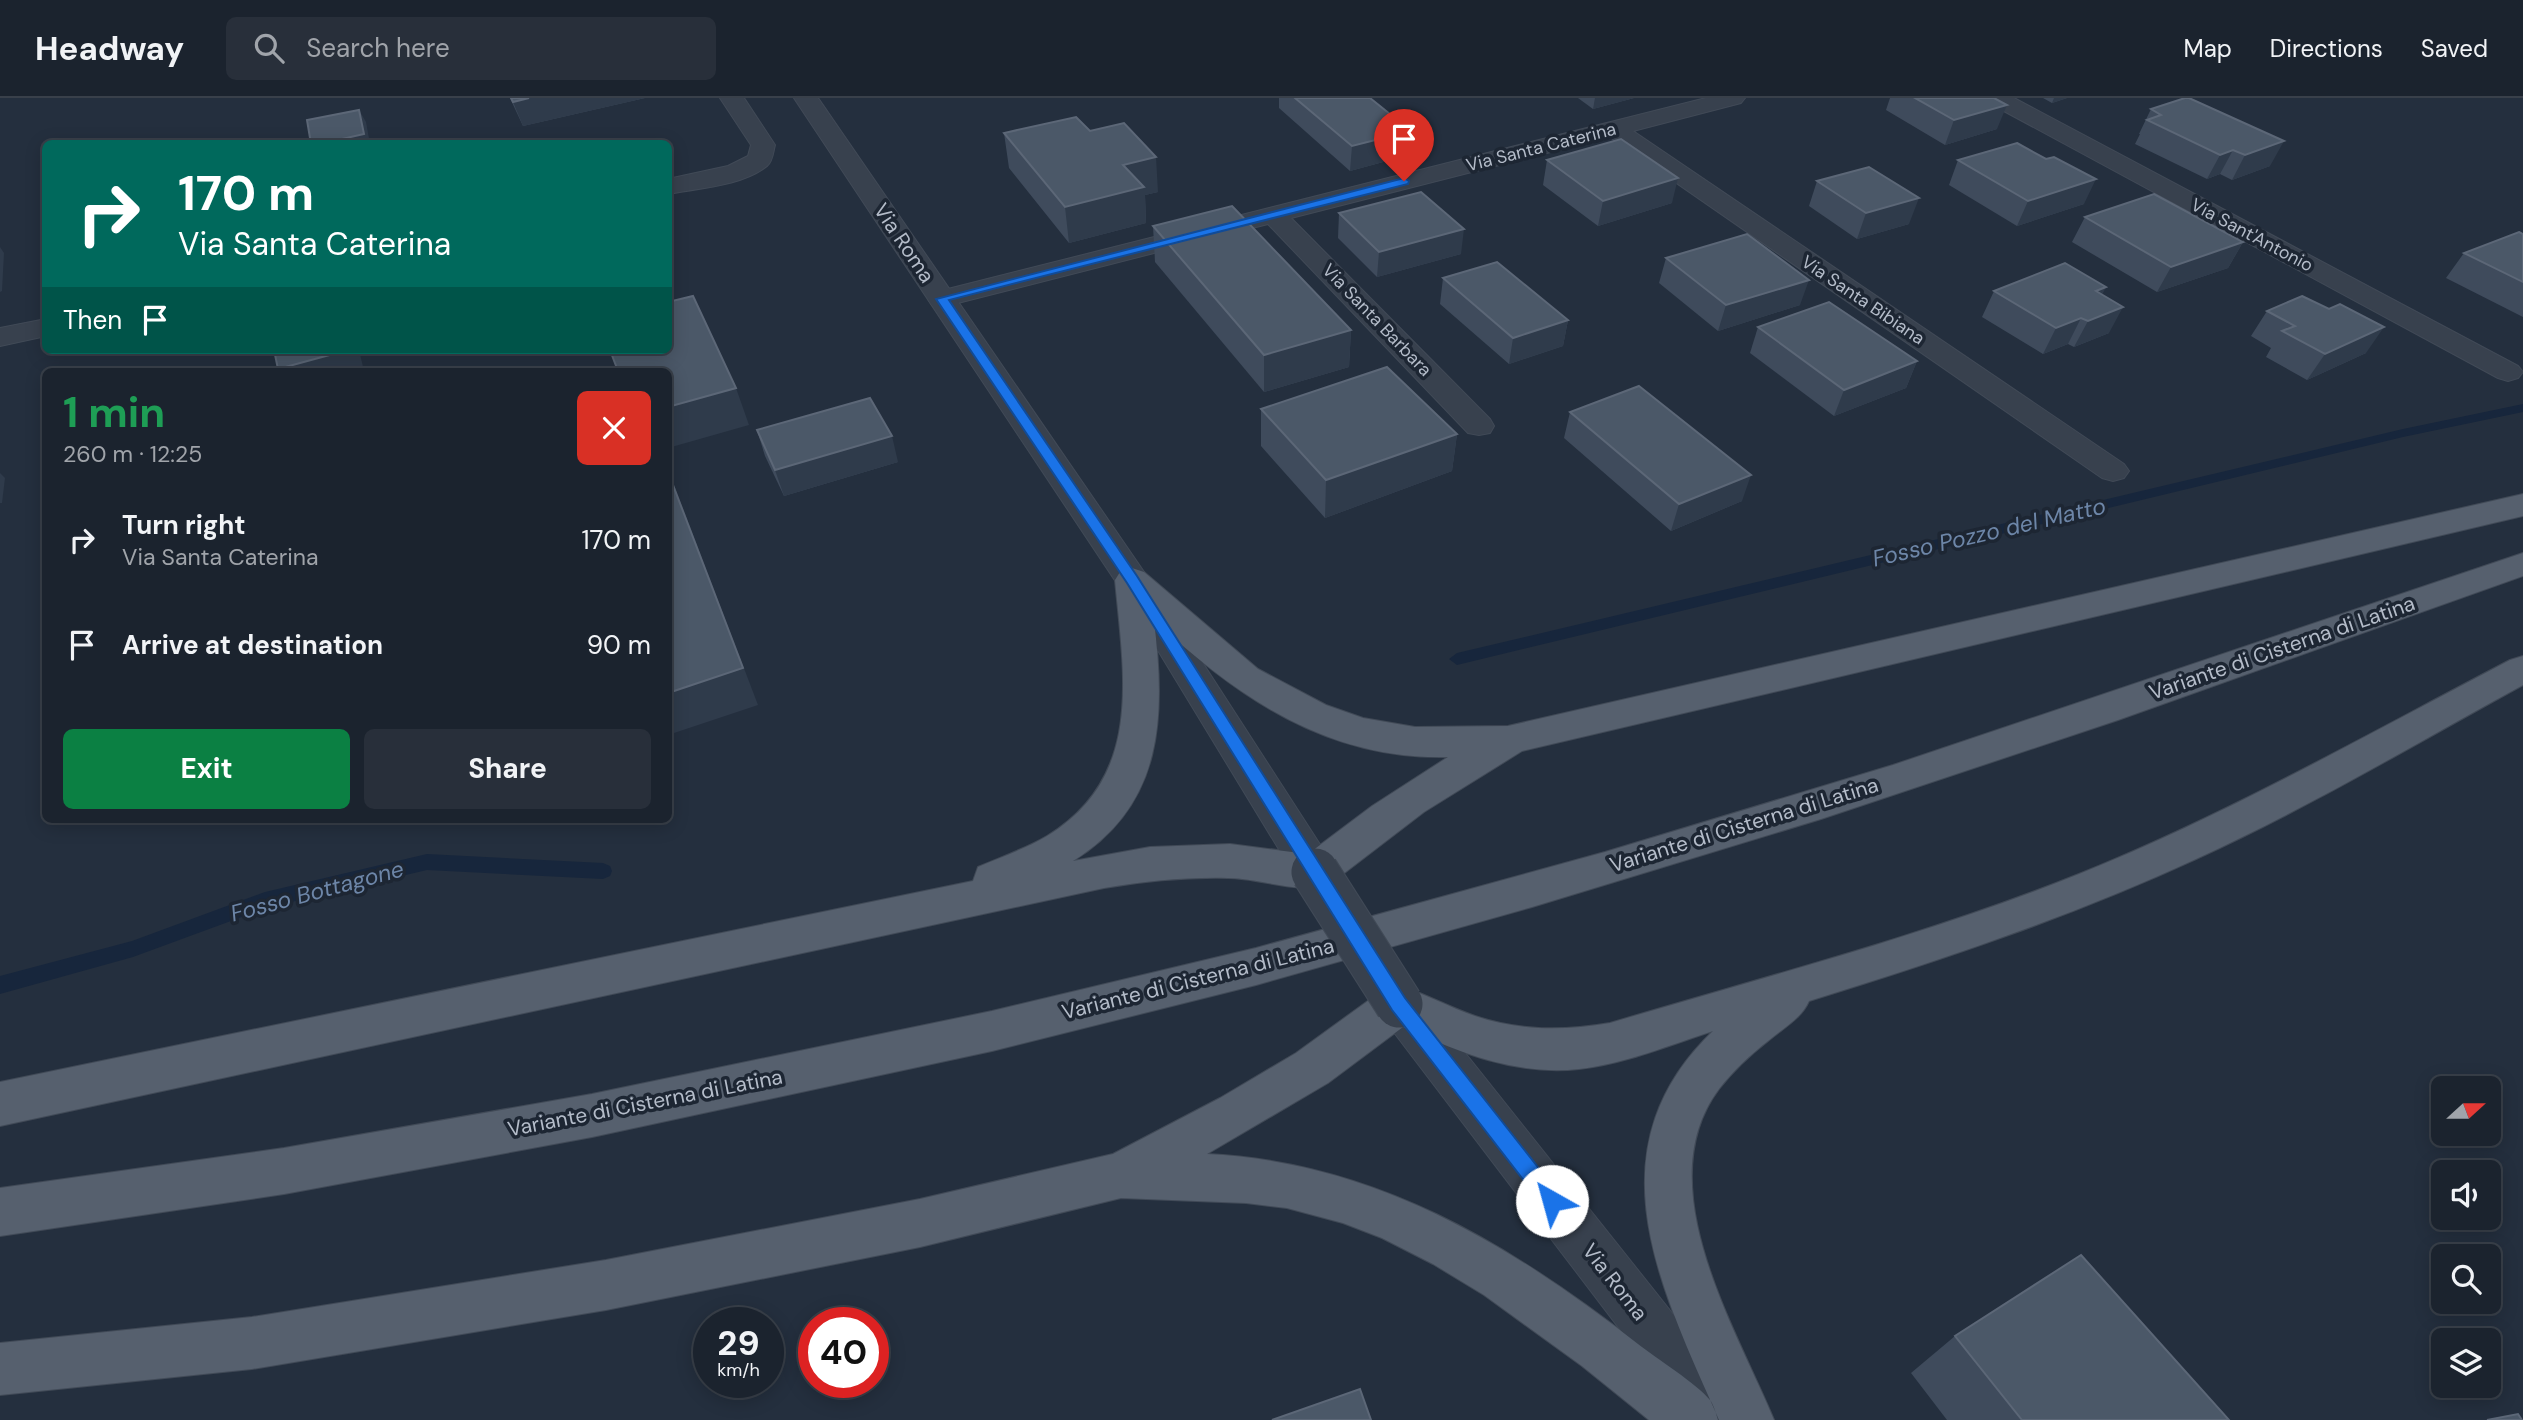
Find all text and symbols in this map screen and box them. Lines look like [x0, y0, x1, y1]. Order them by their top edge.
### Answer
search box [226, 17, 716, 80]
text: Headway [35, 27, 184, 70]
icon: search [250, 29, 288, 67]
text: Search here [306, 31, 450, 65]
text: Map [2184, 33, 2232, 64]
text: Directions [2270, 33, 2383, 64]
text: Saved [2421, 33, 2488, 64]
pin [1374, 109, 1434, 181]
street label: Via Santa Caterina [1464, 117, 1618, 177]
icon: arrive [1385, 120, 1423, 158]
text: 170 m [178, 161, 314, 225]
icon: right [63, 168, 154, 259]
street label: Via Sant'Antonio [2187, 193, 2317, 277]
street label: Via Roma [867, 198, 941, 288]
text: Via Santa Caterina [178, 223, 451, 265]
street label: Via Santa Bibiana [1797, 250, 1929, 350]
street label: Via Santa Barbara [1317, 258, 1437, 382]
icon: arrive [136, 301, 174, 339]
text: Then [63, 303, 122, 337]
text: 1 min [63, 385, 165, 440]
button: close [577, 391, 651, 465]
text: 260 m · 12:25 [63, 439, 202, 469]
water label: Fosso Pozzo del Matto [1869, 491, 2109, 573]
text: Turn right [122, 508, 246, 542]
icon: right [63, 521, 101, 559]
text: 170 m [582, 523, 651, 557]
text: Via Santa Caterina [122, 542, 318, 572]
street label: Variante di Cisterna di Latina [2145, 589, 2419, 707]
icon: arrive [63, 626, 101, 664]
text: Arrive at destination [122, 628, 383, 662]
text: 90 m [587, 628, 651, 662]
button: Exit [63, 729, 350, 809]
button: Share [364, 729, 651, 809]
street label: Variante di Cisterna di Latina [1606, 771, 1882, 879]
water label: Fosso Bottagone [227, 853, 407, 929]
street label: Variante di Cisterna di Latina [1059, 932, 1337, 1026]
street label: Variante di Cisterna di Latina [505, 1063, 785, 1143]
north arrow [2431, 1076, 2501, 1146]
map controls [2431, 1076, 2501, 1398]
button: sound [2431, 1160, 2501, 1230]
position arrow [1515, 1164, 1589, 1238]
street label: Via Roma [1576, 1238, 1654, 1326]
button: search [2431, 1244, 2501, 1314]
speed limit sign: 40 [798, 1307, 889, 1398]
text: 29 [717, 1320, 760, 1366]
button: layers [2431, 1328, 2501, 1398]
text: km/h [717, 1358, 760, 1382]

